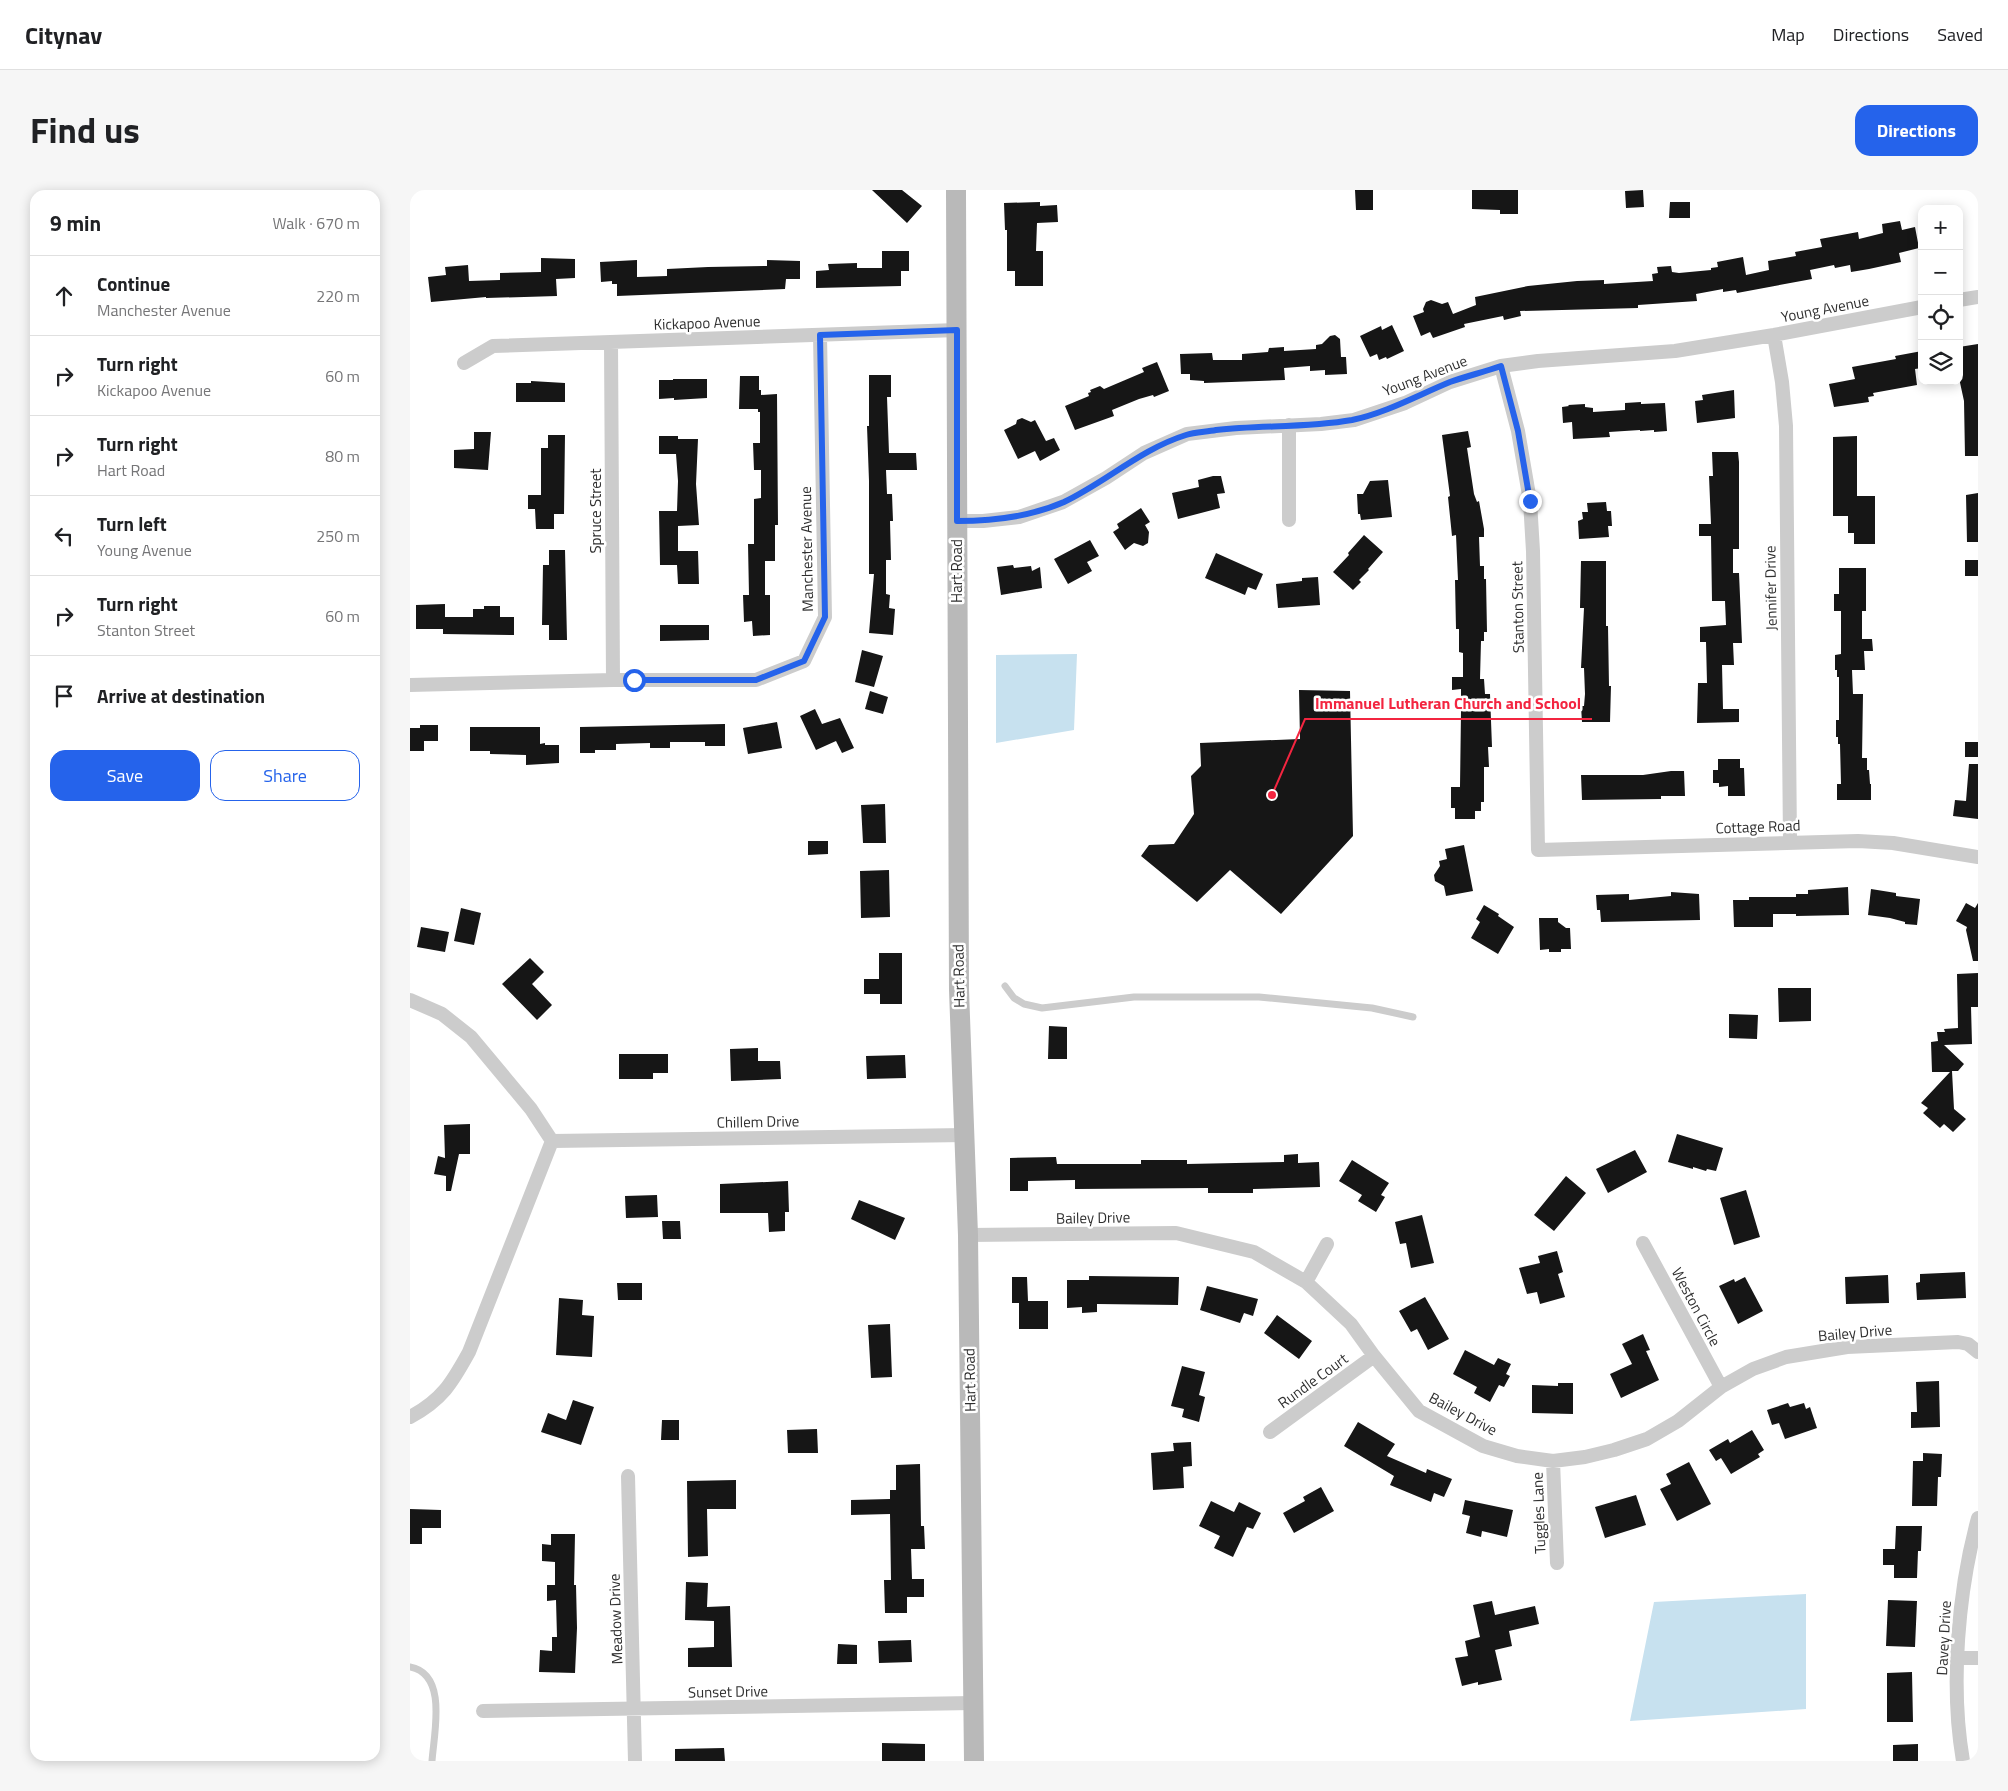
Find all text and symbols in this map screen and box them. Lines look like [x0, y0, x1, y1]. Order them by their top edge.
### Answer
text: Citynav [25, 17, 102, 53]
text: Map [1771, 21, 1805, 48]
text: Directions [1833, 21, 1909, 48]
text: Saved [1937, 21, 1983, 48]
text: Find us [30, 103, 140, 157]
button: Directions [1855, 105, 1978, 156]
map controls [1918, 205, 1963, 385]
button: + [1918, 205, 1963, 250]
text: 9 min [50, 207, 101, 239]
text: Walk · 670 m [272, 211, 360, 235]
button: − [1918, 250, 1963, 295]
text: Continue [97, 269, 170, 298]
icon: ahead [50, 282, 78, 310]
text: 220 m [316, 284, 360, 308]
street label: Young Avenue [1779, 289, 1871, 328]
button: locate [1918, 295, 1963, 340]
text: Manchester Avenue [97, 298, 231, 322]
street label: Kickapoo Avenue [653, 309, 761, 336]
button: layers [1918, 340, 1963, 385]
text: Turn right [97, 349, 178, 378]
street label: Young Avenue [1379, 349, 1470, 402]
icon: right [50, 362, 78, 390]
text: 60 m [325, 364, 360, 388]
text: Kickapoo Avenue [97, 378, 211, 402]
text: Turn right [97, 429, 178, 458]
icon: right [50, 442, 78, 470]
text: 80 m [325, 444, 360, 468]
text: Hart Road [97, 458, 165, 482]
street label: Spruce Street [584, 468, 607, 554]
street label: Manchester Avenue [794, 486, 819, 612]
route end [1519, 490, 1542, 513]
text: Turn left [97, 509, 167, 538]
icon: left [50, 522, 78, 550]
text: 250 m [316, 524, 360, 548]
text: Young Avenue [97, 538, 192, 562]
street label: Hart Road [945, 539, 968, 603]
street label: Jennifer Drive [1758, 545, 1783, 631]
street label: Stanton Street [1505, 560, 1530, 653]
text: Turn right [97, 589, 178, 618]
icon: right [50, 602, 78, 630]
text: 60 m [325, 604, 360, 628]
text: Stanton Street [97, 618, 195, 642]
route start [623, 669, 646, 692]
text: Arrive at destination [97, 681, 265, 710]
icon: arrive [50, 682, 78, 710]
callout: Immanuel Lutheran Church and School [1305, 688, 1592, 719]
text: Immanuel Lutheran Church and School [1315, 691, 1581, 715]
button: Save [50, 750, 200, 801]
button: Share [210, 750, 360, 801]
street label: Cottage Road [1715, 814, 1801, 839]
street label: Hart Road [946, 944, 971, 1008]
street label: Chillem Drive [716, 1109, 800, 1134]
street label: Bailey Drive [1056, 1205, 1130, 1230]
street label: Weston Circle [1666, 1263, 1727, 1350]
street label: Bailey Drive [1817, 1318, 1893, 1347]
street label: Rundle Court [1273, 1347, 1353, 1414]
street label: Hart Road [957, 1348, 982, 1412]
street label: Bailey Drive [1425, 1386, 1501, 1441]
street label: Tuggles Lane [1526, 1472, 1551, 1554]
street label: Meadow Drive [602, 1573, 629, 1665]
street label: Davey Drive [1930, 1600, 1957, 1676]
street label: Sunset Drive [688, 1679, 768, 1704]

